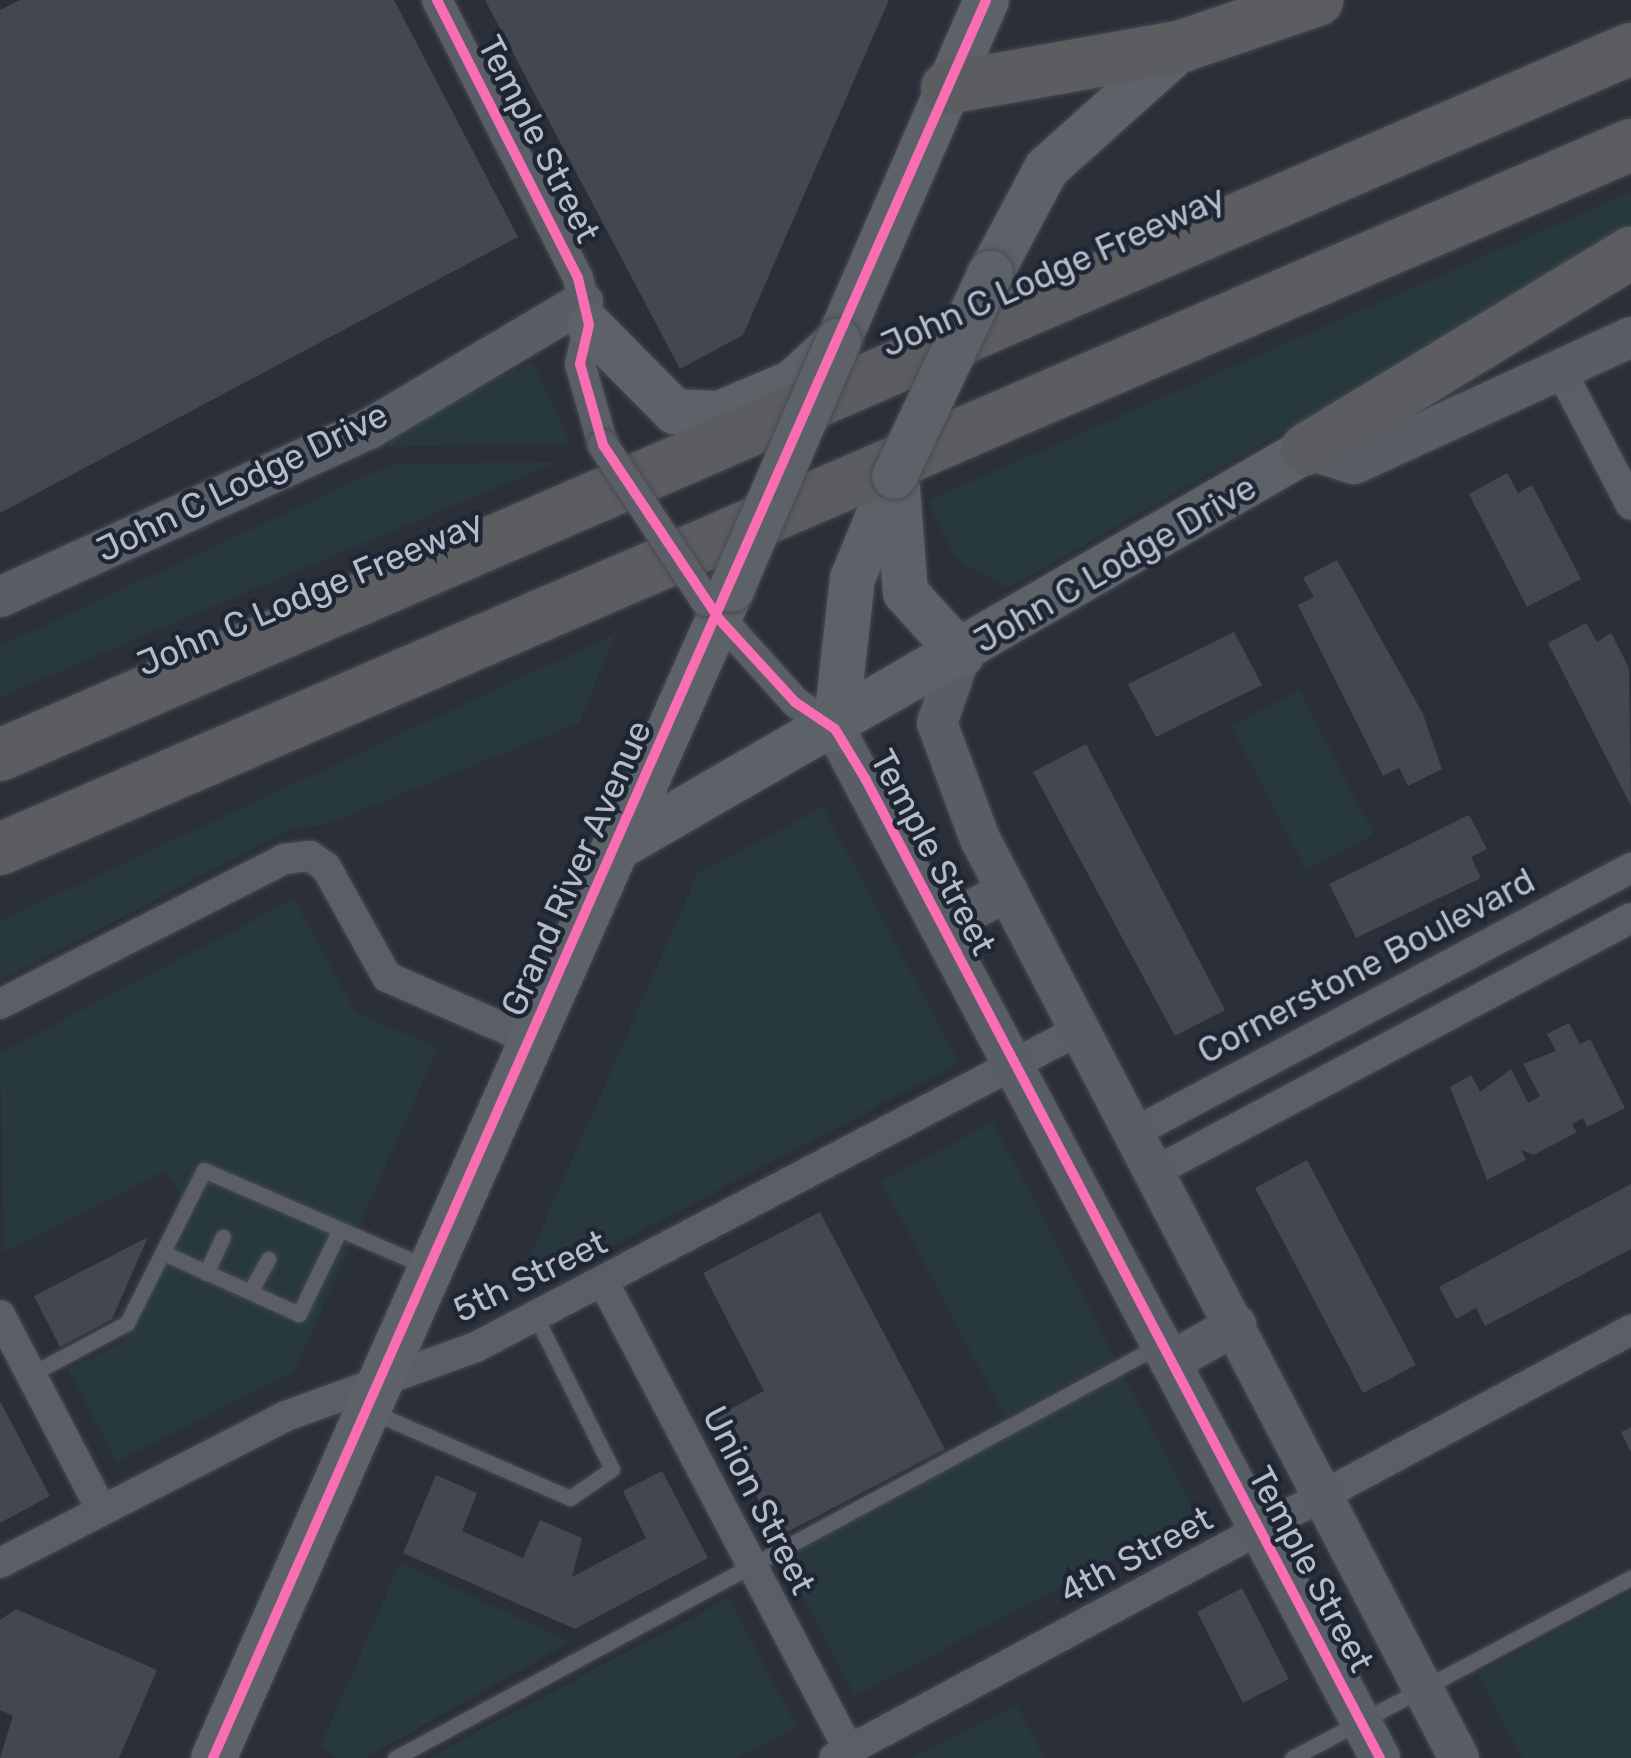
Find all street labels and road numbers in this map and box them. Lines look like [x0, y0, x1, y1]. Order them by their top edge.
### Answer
street label: Temple Street [469, 29, 609, 249]
street label: John C Lodge Freeway [875, 176, 1231, 366]
street label: John C Lodge Drive [90, 393, 394, 571]
street label: John C Lodge Drive [966, 466, 1264, 662]
street label: John C Lodge Freeway [131, 501, 489, 685]
street label: Grand River Avenue [492, 713, 660, 1023]
street label: Temple Street [861, 742, 1005, 962]
street label: Cornerstone Boulevard [1190, 859, 1542, 1073]
street label: 5th Street [446, 1221, 614, 1331]
street label: Union Street [694, 1399, 824, 1601]
street label: Temple Street [1239, 1459, 1383, 1679]
street label: 4th Street [1053, 1497, 1219, 1613]

